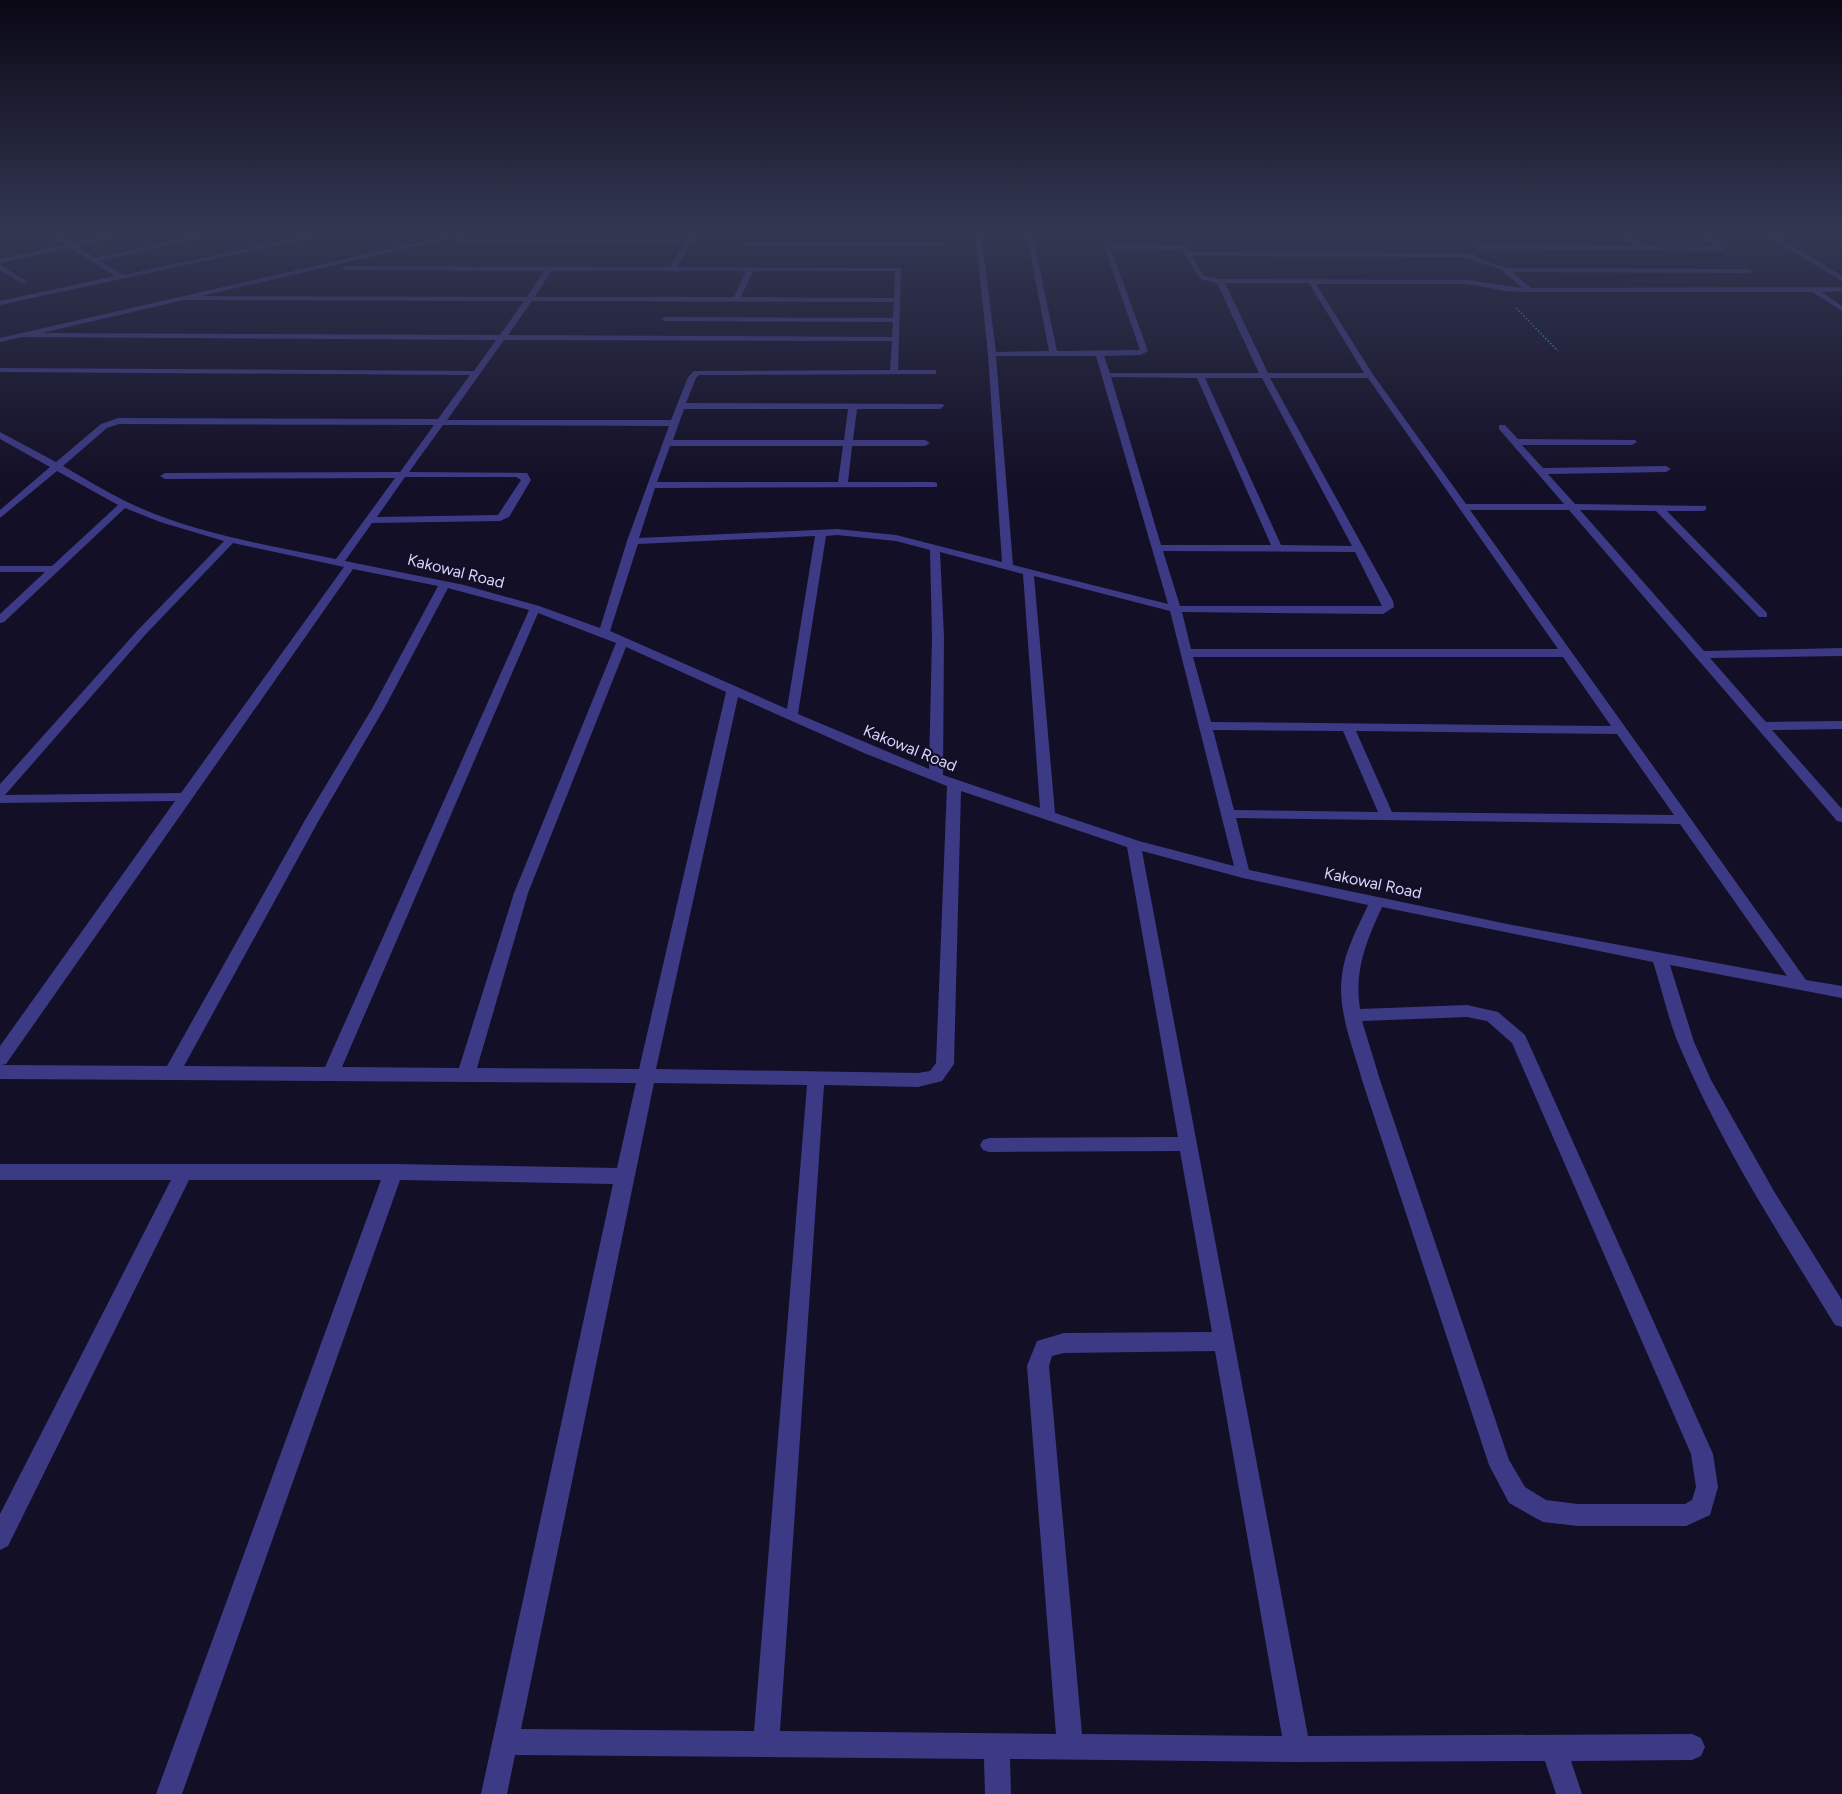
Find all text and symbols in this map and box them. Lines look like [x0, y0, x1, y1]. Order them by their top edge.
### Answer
street label: Kakowal Road [406, 550, 506, 592]
street label: Kakowal Road [860, 721, 960, 775]
street label: Kakowal Road [1322, 863, 1424, 903]

